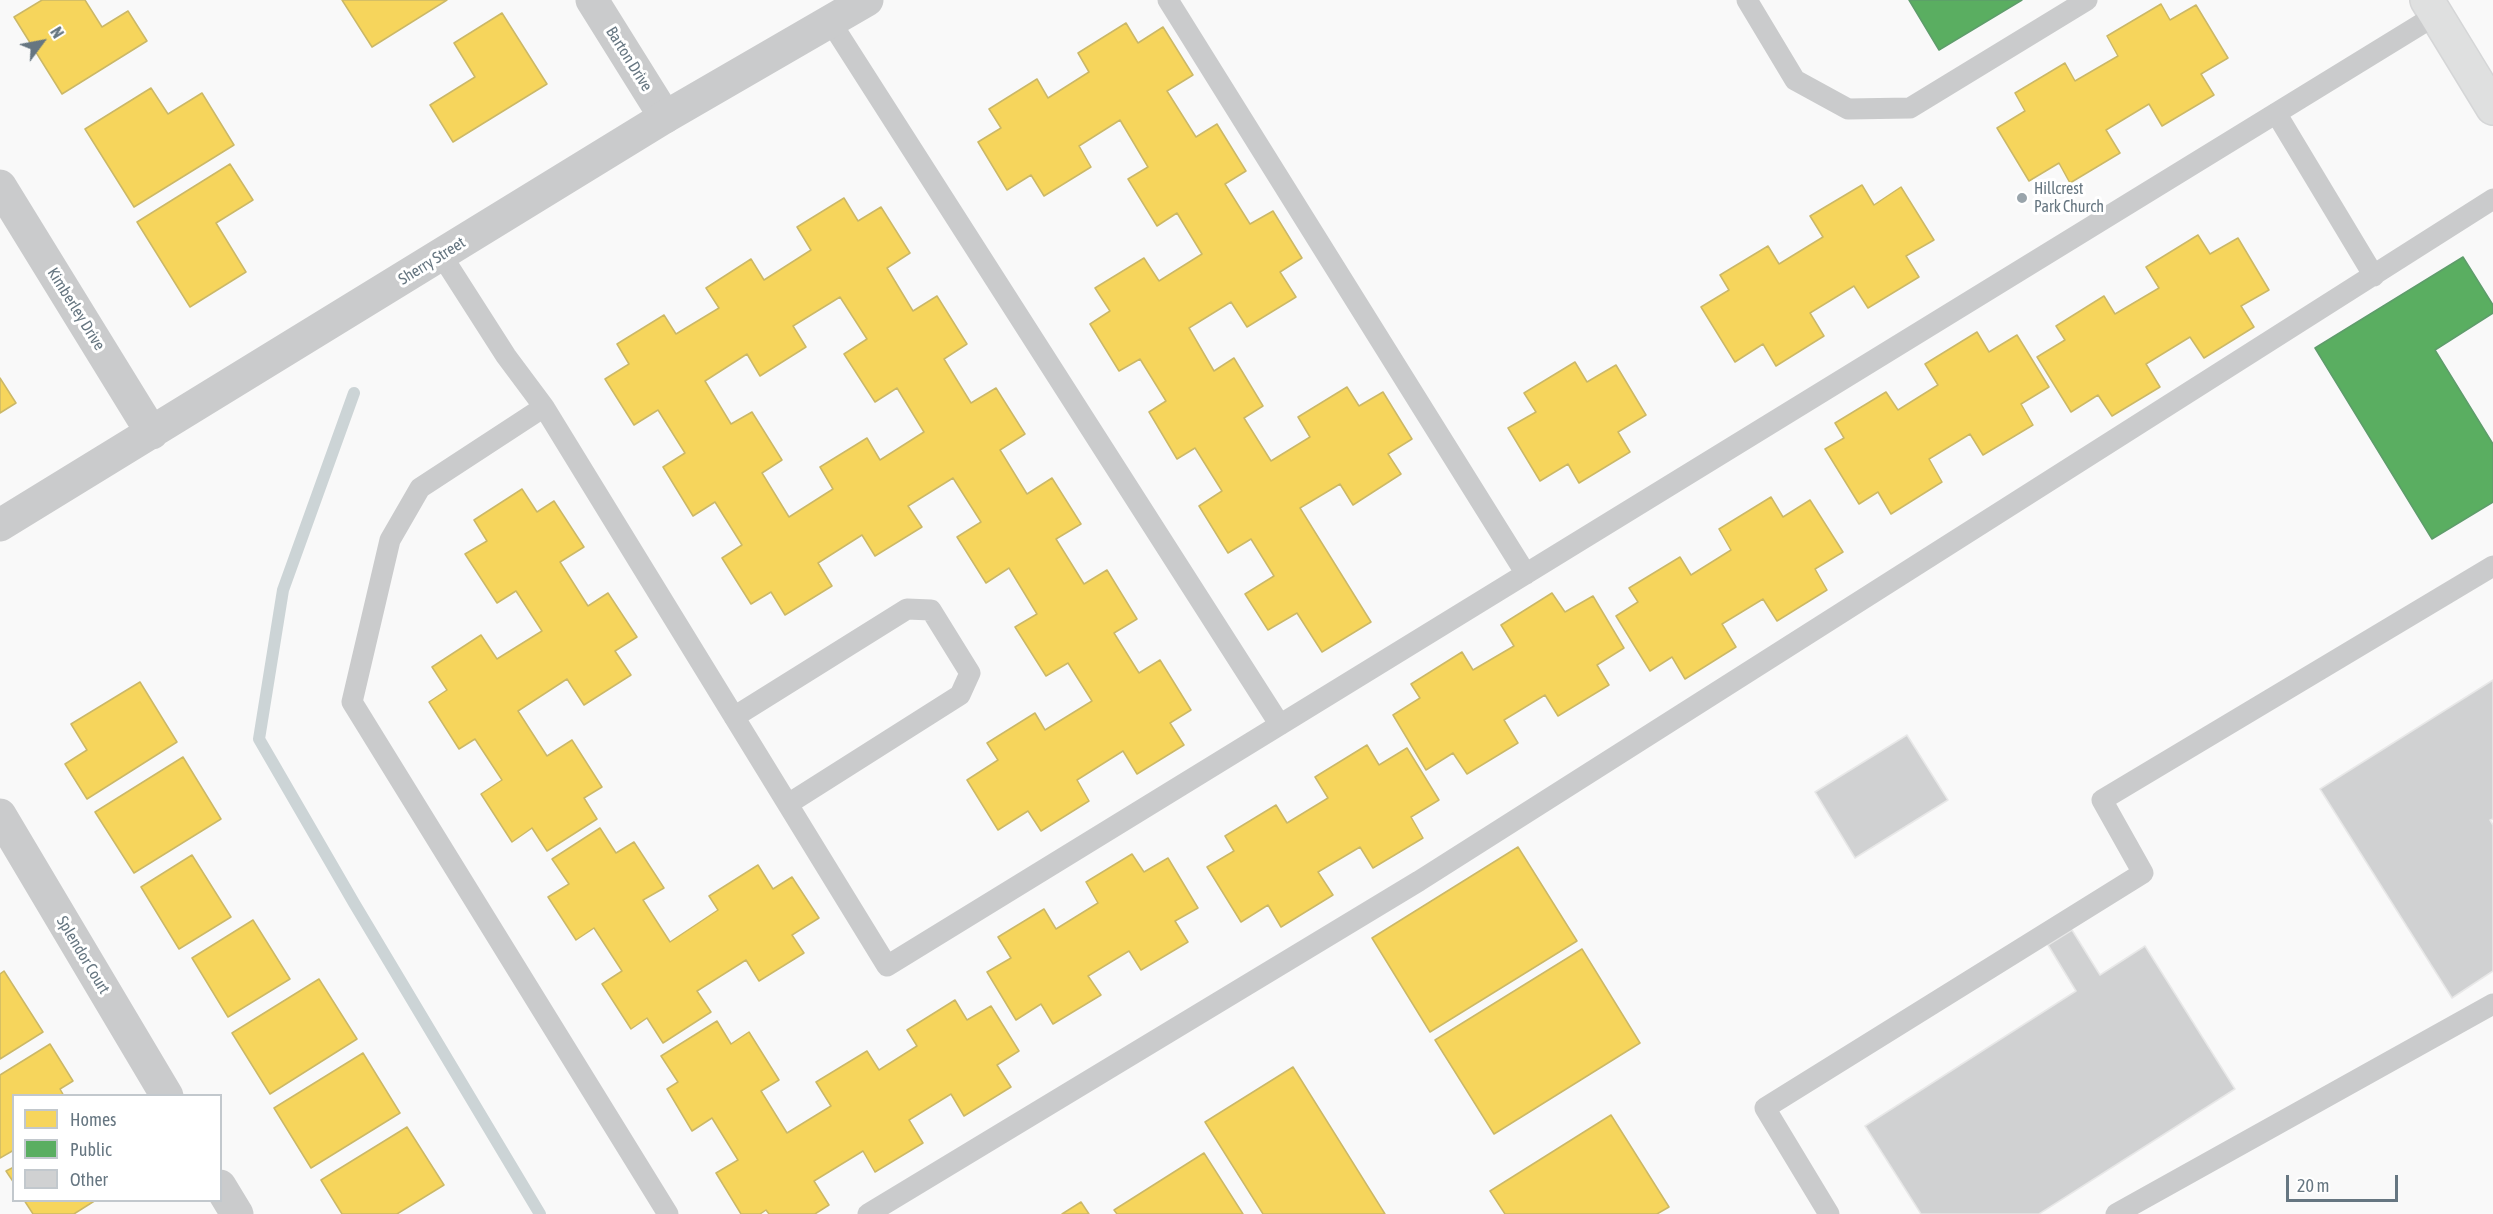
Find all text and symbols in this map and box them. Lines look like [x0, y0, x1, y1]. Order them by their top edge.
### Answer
north arrow [12, 12, 72, 72]
street label: Barton Drive [602, 23, 656, 95]
text: N [47, 24, 67, 41]
place label: Hillcrest Park Church [2034, 179, 2104, 217]
marker: Hillcrest Park Church [2015, 191, 2029, 205]
street label: Sherry Street [395, 233, 469, 289]
street label: Kimberley Drive [43, 264, 109, 354]
street label: Splendor Court [52, 913, 114, 997]
legend [12, 1094, 222, 1202]
text: Homes [70, 1109, 116, 1130]
text: Public [70, 1139, 112, 1160]
scale bar [2289, 1163, 2402, 1201]
text: Other [70, 1169, 108, 1190]
text: 20 m [2297, 1175, 2329, 1196]

